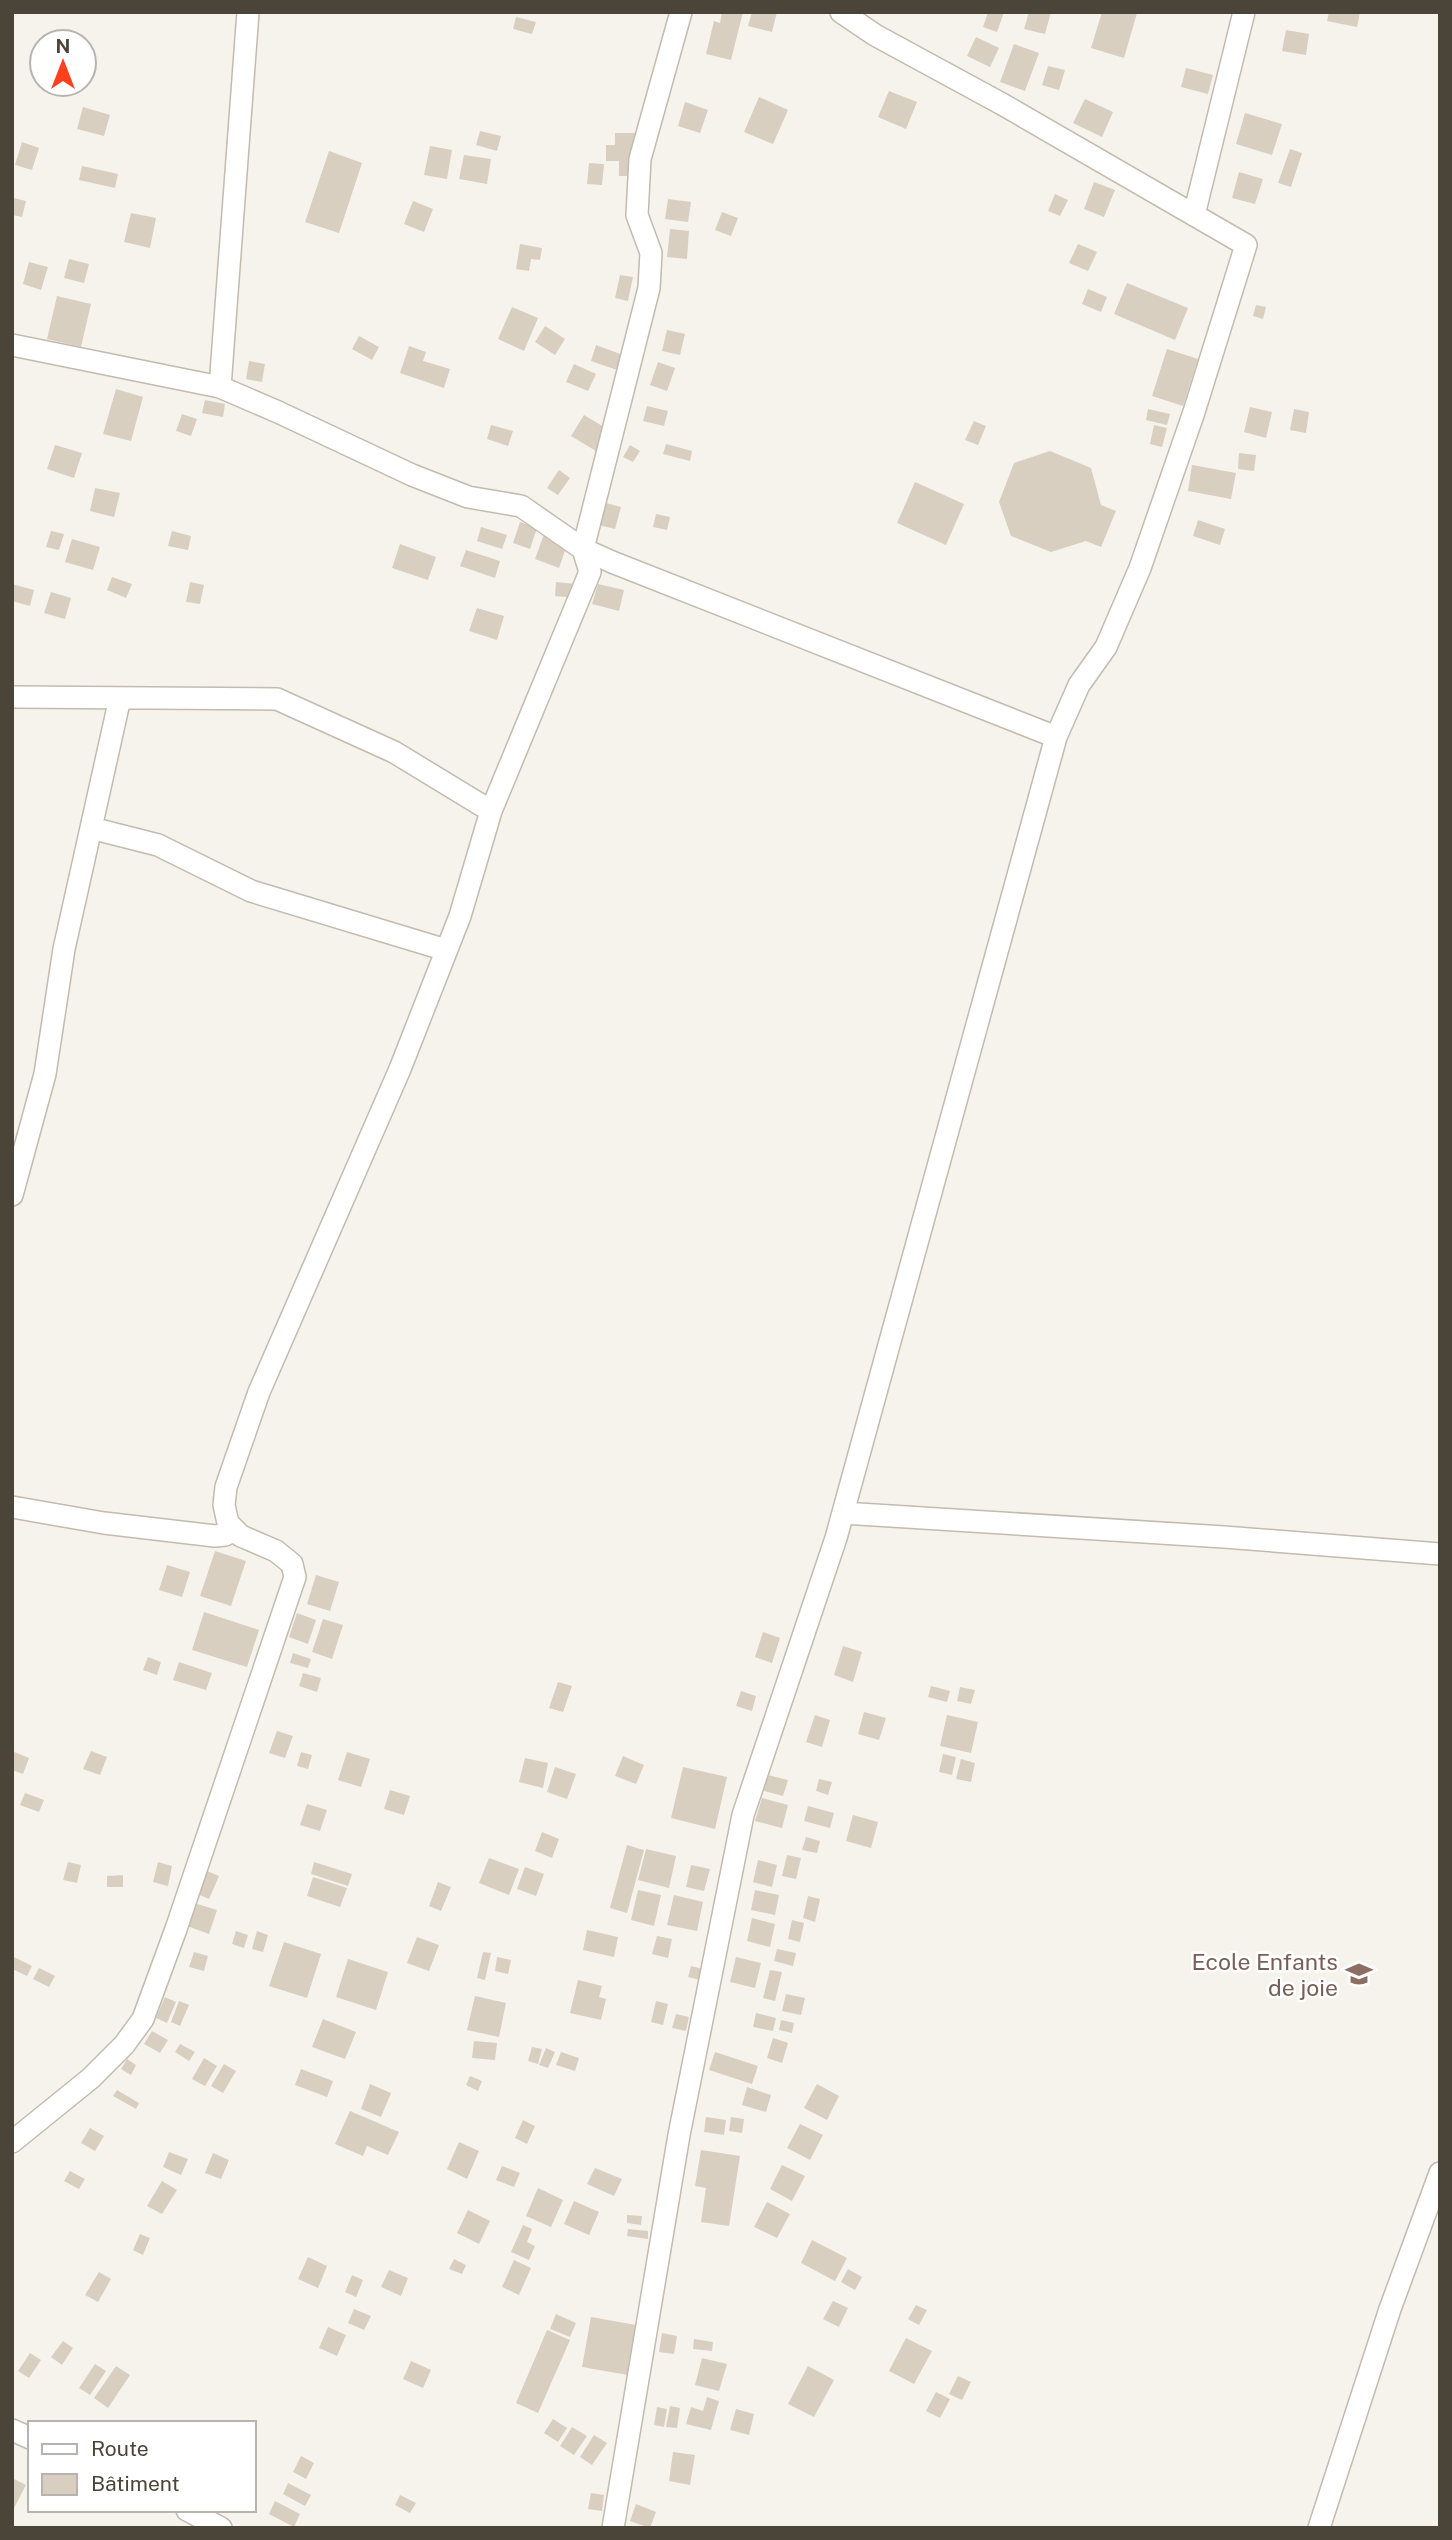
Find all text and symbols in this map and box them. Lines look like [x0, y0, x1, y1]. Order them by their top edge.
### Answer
north arrow [28, 28, 98, 98]
text: N [56, 35, 70, 57]
place label: Ecole Enfants de joie [1191, 1948, 1338, 2001]
school or university icon: Ecole Enfants de joie [1344, 1959, 1374, 1989]
legend [28, 2421, 256, 2512]
text: Route [91, 2436, 149, 2461]
text: Bâtiment [91, 2471, 180, 2496]

